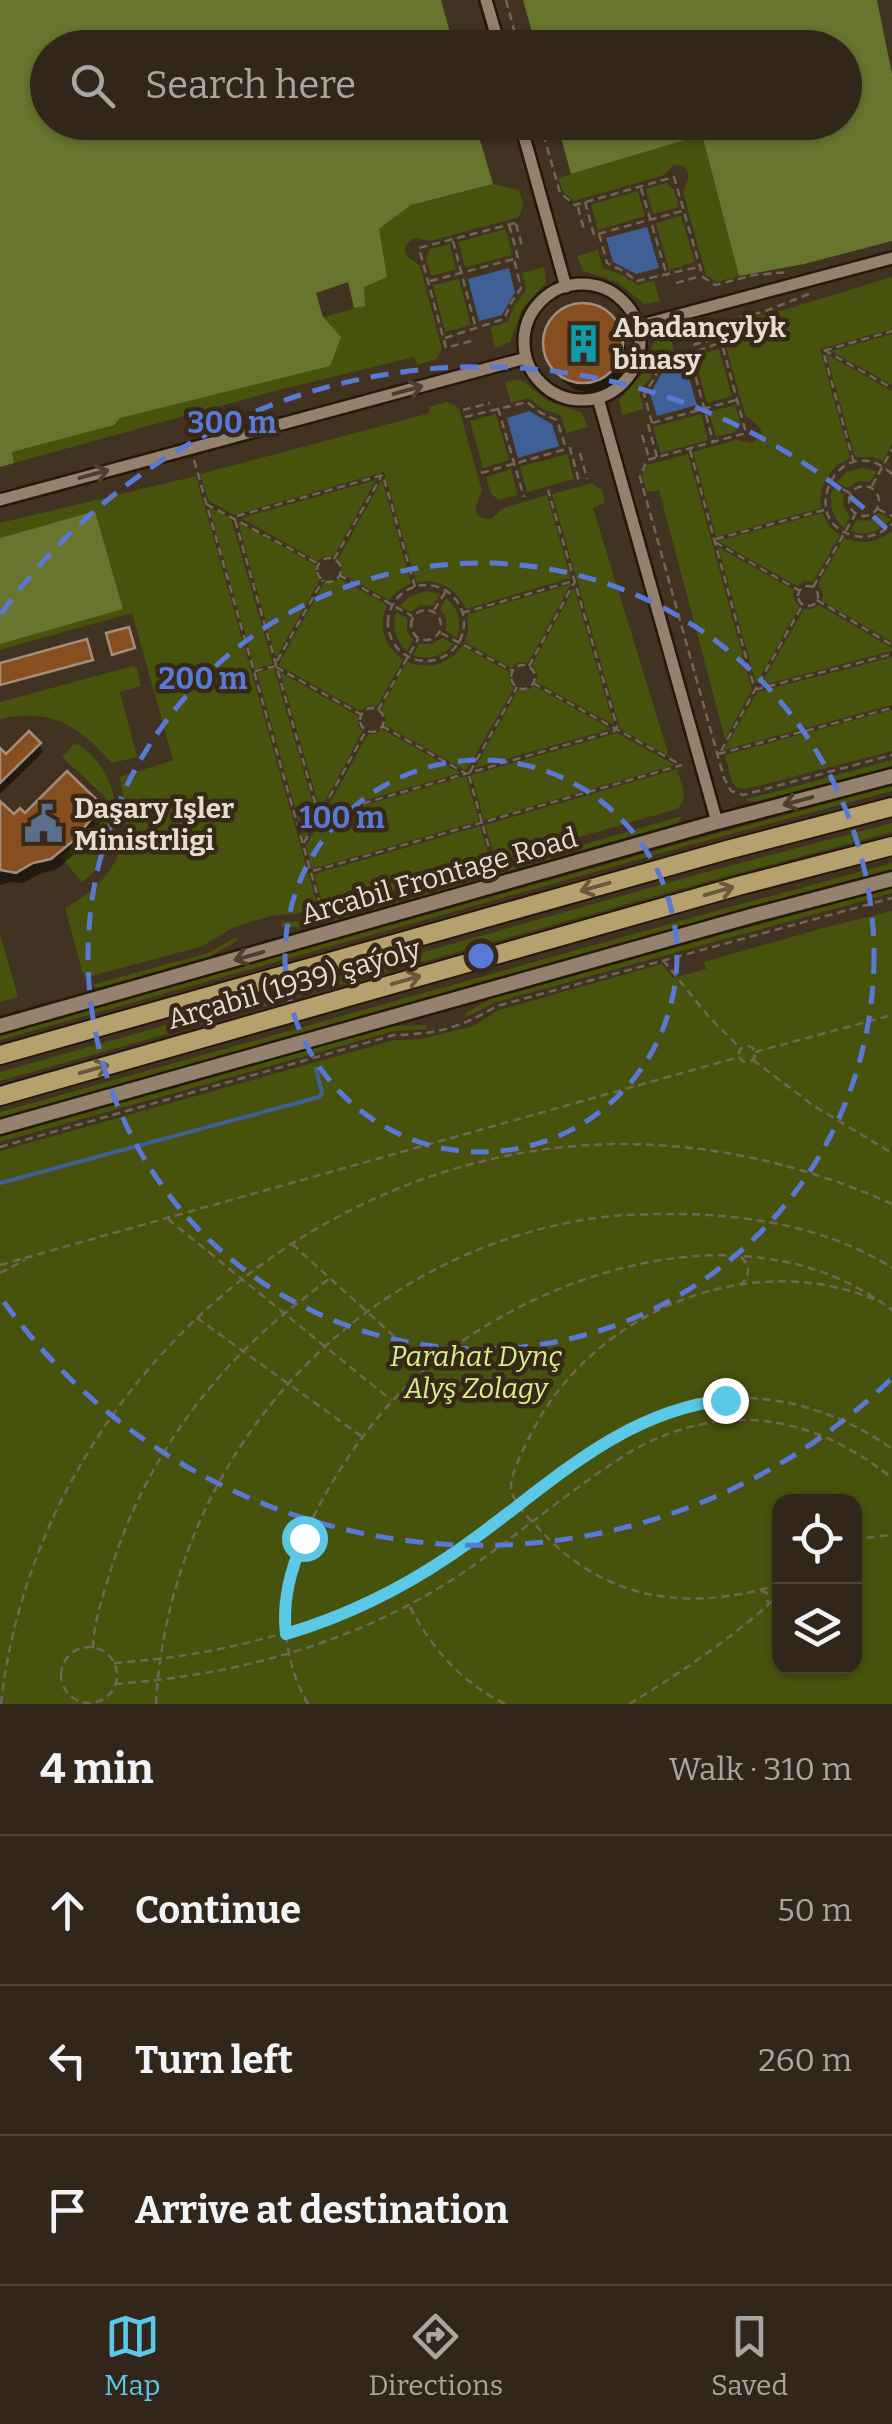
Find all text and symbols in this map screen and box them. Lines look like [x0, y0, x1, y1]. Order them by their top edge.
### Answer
search box [30, 30, 862, 140]
icon: search [65, 58, 120, 113]
text: Search here [145, 62, 356, 108]
place label: Abadançylyk binasy [613, 311, 786, 376]
building icon: Abadançylyk binasy [562, 322, 604, 364]
one-way arrow [392, 380, 423, 398]
text: 300 m [187, 405, 277, 441]
one-way arrow [78, 464, 109, 483]
text: 200 m [158, 661, 248, 697]
place label: Daşary Işler Ministrligi [74, 792, 234, 857]
one-way arrow [783, 792, 814, 811]
text: 100 m [299, 800, 385, 836]
public building icon: Daşary Işler Ministrligi [23, 803, 65, 845]
street label: Arcabil Frontage Road [297, 821, 581, 931]
one-way arrow [580, 879, 611, 897]
one-way arrow [703, 881, 734, 900]
street label: Arçabil (1939) şaýoly [164, 932, 425, 1036]
centre of rings [463, 938, 499, 974]
one-way arrow [234, 947, 265, 966]
one-way arrow [390, 970, 421, 989]
one-way arrow [78, 1059, 109, 1078]
park label: Parahat Dynç Alyş Zolagy [390, 1340, 562, 1405]
route end [703, 1378, 749, 1424]
map controls [772, 1494, 862, 1674]
button: locate [772, 1494, 862, 1584]
route start [282, 1516, 328, 1562]
button: layers [772, 1584, 862, 1674]
text: 4 min [40, 1744, 154, 1794]
text: Walk · 310 m [669, 1750, 852, 1788]
icon: ahead [40, 1883, 95, 1938]
text: Continue [135, 1887, 301, 1933]
text: 50 m [777, 1891, 852, 1929]
icon: left [40, 2033, 95, 2088]
text: Turn left [135, 2037, 293, 2083]
text: 260 m [758, 2041, 852, 2079]
icon: arrive [40, 2183, 95, 2238]
text: Arrive at destination [135, 2187, 508, 2233]
tab: Map [104, 2309, 160, 2402]
tab: Directions [368, 2309, 503, 2402]
tab: Saved [711, 2309, 788, 2402]

